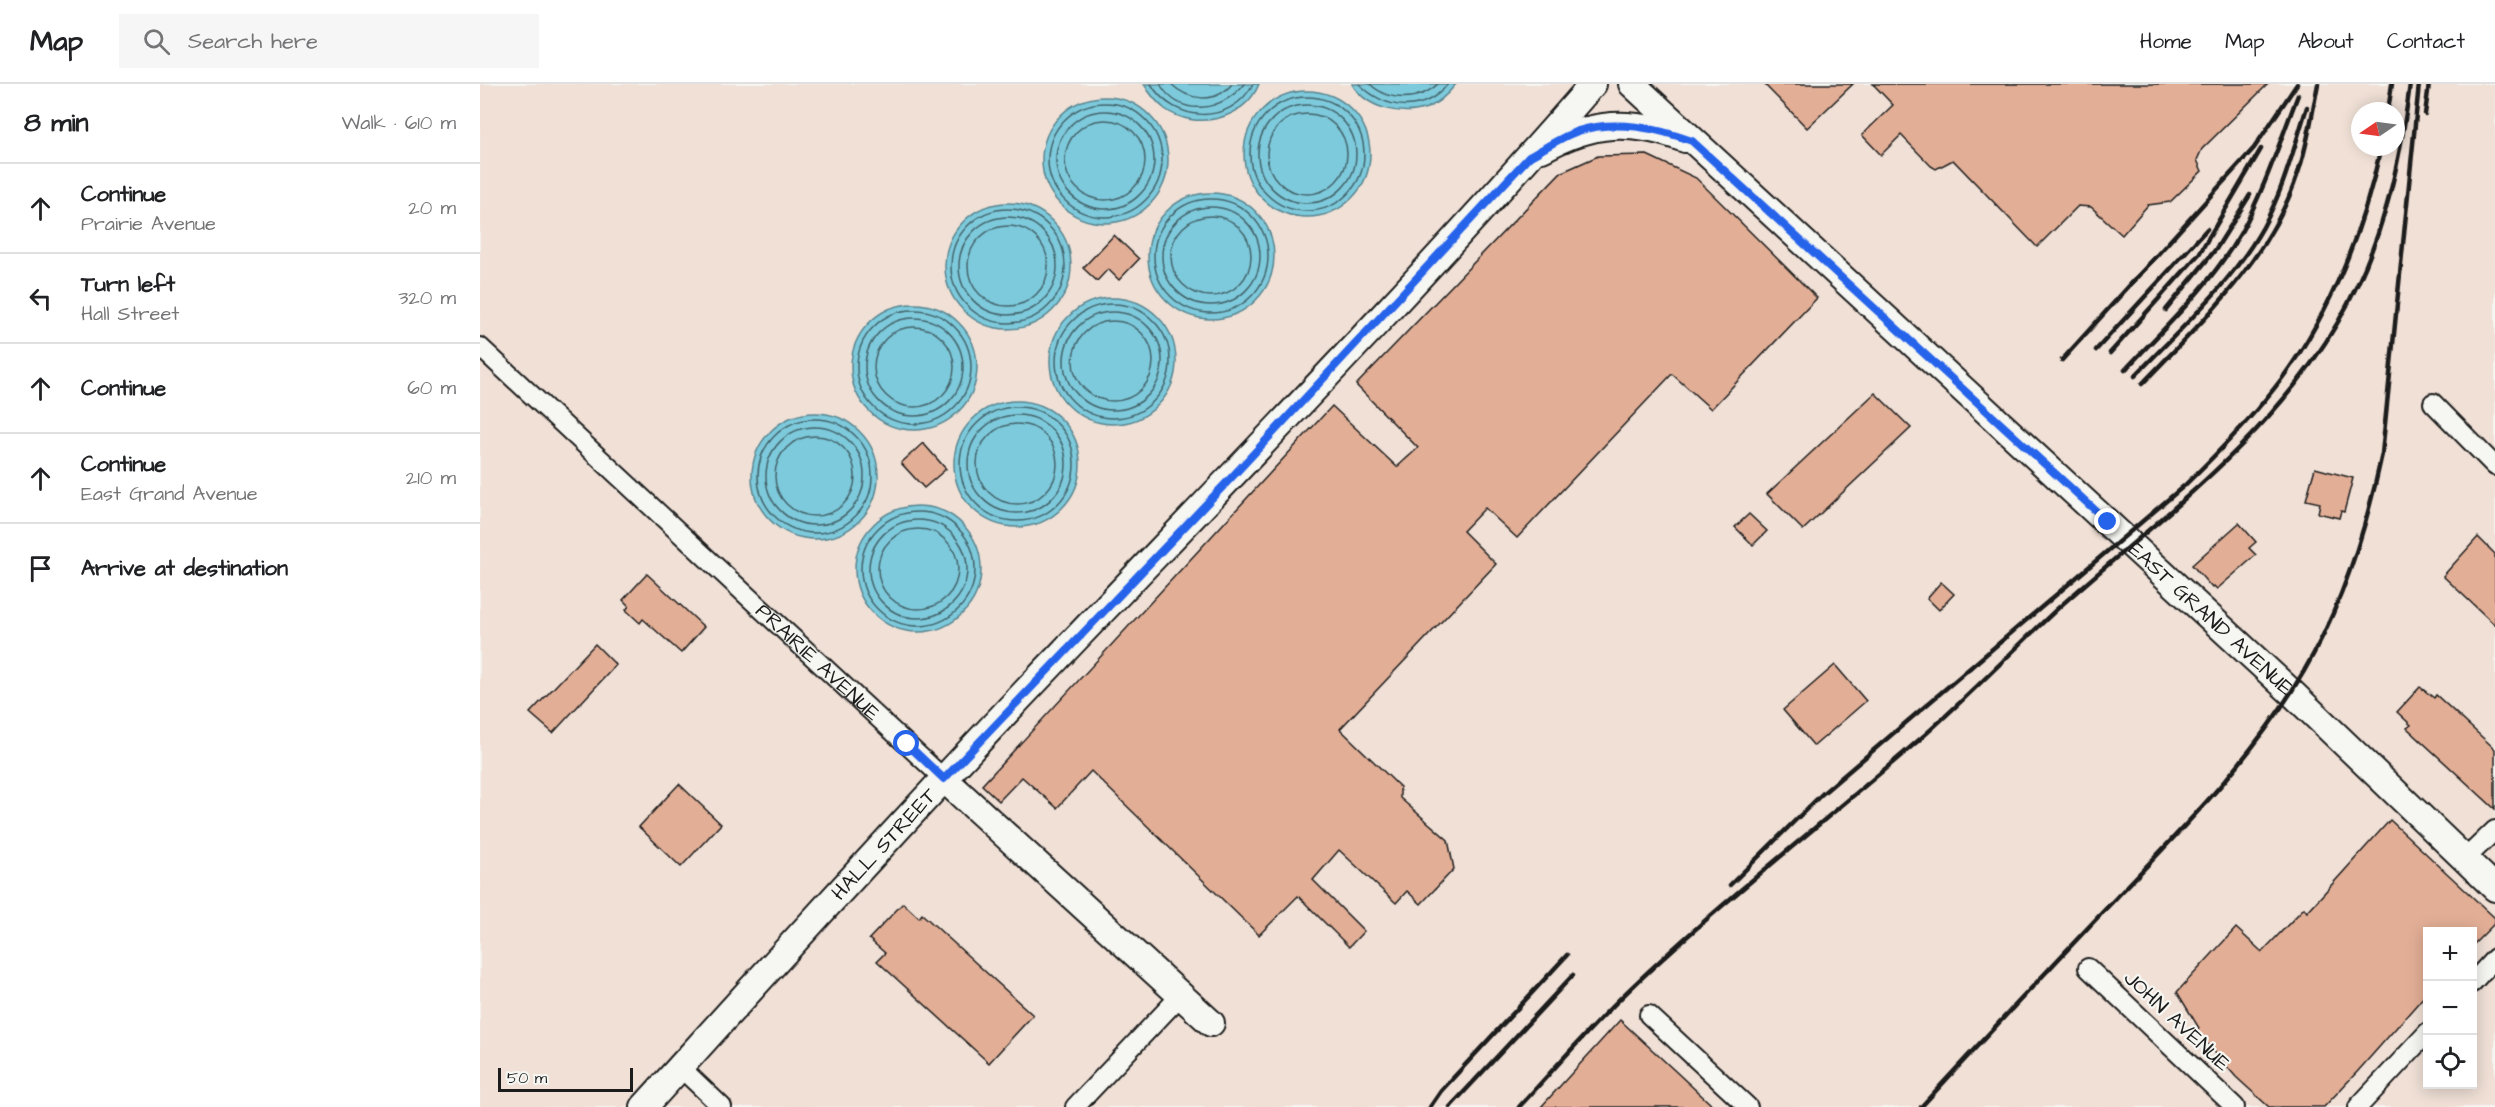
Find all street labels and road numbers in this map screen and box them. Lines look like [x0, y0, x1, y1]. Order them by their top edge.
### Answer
street label: EAST GRAND AVENUE [2122, 535, 2301, 702]
street label: PRAIRIE AVENUE [750, 597, 887, 728]
street label: HALL STREET [825, 781, 943, 906]
street label: JOHN AVENUE [2117, 964, 2237, 1078]

